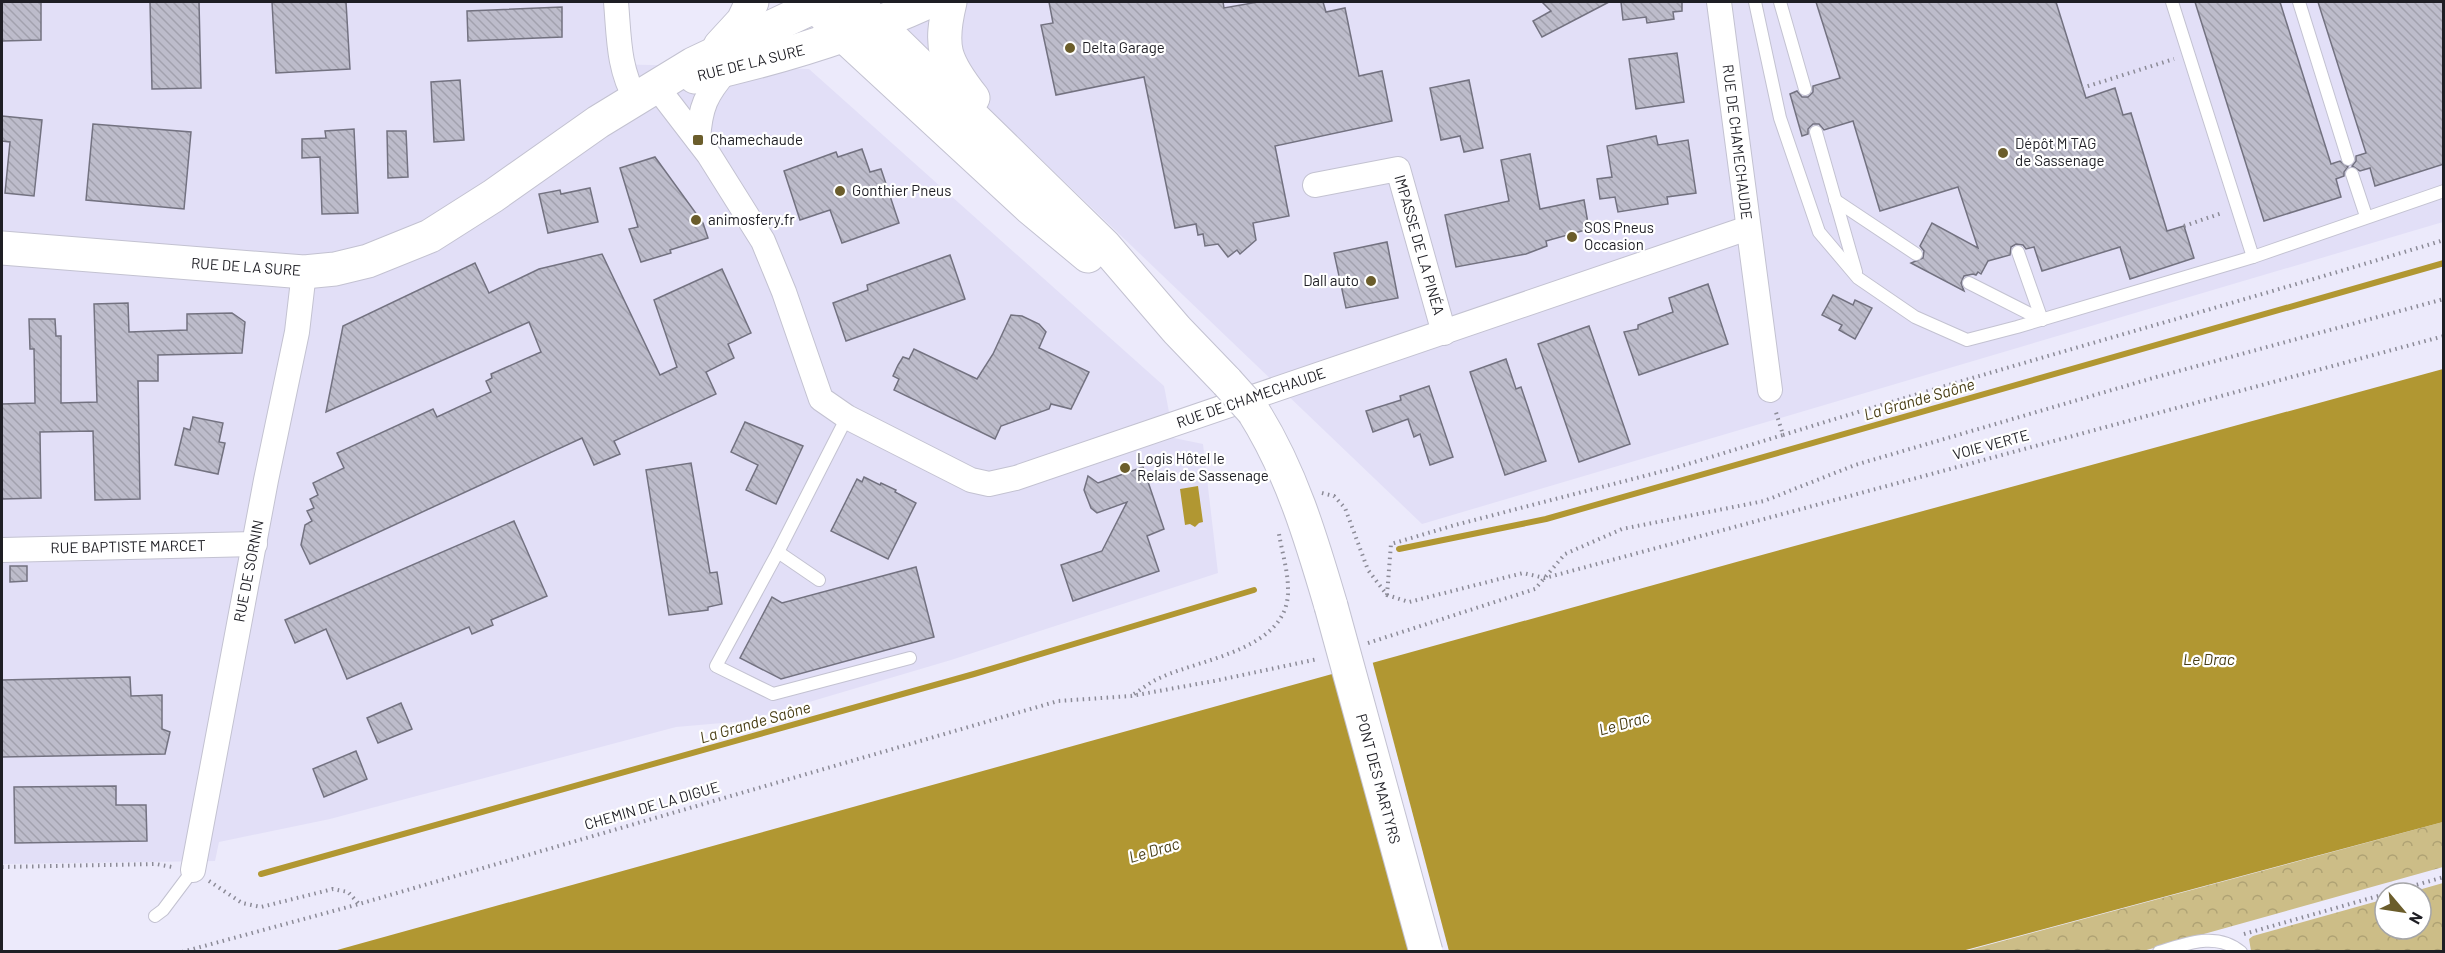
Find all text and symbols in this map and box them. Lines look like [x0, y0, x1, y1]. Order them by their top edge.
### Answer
place label: Delta Garage [1082, 38, 1165, 56]
street label: RUE DE LA SURE [695, 40, 806, 84]
marker: Delta Garage [1063, 41, 1077, 55]
street label: RUE DE CHAMECHAUDE [1720, 63, 1756, 221]
place label: Chamechaude [710, 130, 803, 148]
marker: Chamechaude [691, 133, 705, 147]
place label: Dépôt M TAG de Sassenage [2015, 134, 2105, 169]
marker: Dépôt M TAG de Sassenage [1996, 146, 2010, 160]
street label: IMPASSE DE LA PINÉA [1391, 173, 1449, 317]
place label: Gonthier Pneus [852, 181, 951, 199]
marker: Gonthier Pneus [833, 184, 847, 198]
place label: animosfery.fr [708, 210, 795, 228]
marker: animosfery.fr [689, 213, 703, 227]
place label: SOS Pneus Occasion [1584, 218, 1654, 253]
marker: SOS Pneus Occasion [1565, 230, 1579, 244]
street label: RUE DE LA SURE [190, 253, 302, 279]
place label: Dall auto [1303, 271, 1359, 289]
marker: Dall auto [1364, 274, 1378, 288]
street label: RUE DE CHAMECHAUDE [1174, 363, 1328, 431]
water label: La Grande Saône [1861, 374, 1976, 423]
street label: VOIE VERTE [1951, 425, 2031, 463]
place label: Logis Hôtel le Relais de Sassenage [1137, 449, 1269, 484]
marker: Logis Hôtel le Relais de Sassenage [1118, 461, 1132, 475]
street label: RUE DE SORNIN [229, 518, 267, 623]
street label: RUE BAPTISTE MARCET [50, 536, 206, 556]
water label: Le Drac [2183, 649, 2235, 668]
water label: La Grande Saône [697, 697, 812, 746]
water label: Le Drac [1596, 707, 1651, 738]
street label: PONT DES MARTYRS [1353, 712, 1405, 846]
street label: CHEMIN DE LA DIGUE [582, 777, 721, 833]
water label: Le Drac [1126, 833, 1181, 866]
north arrow [2373, 881, 2433, 941]
text: N [2406, 909, 2427, 928]

